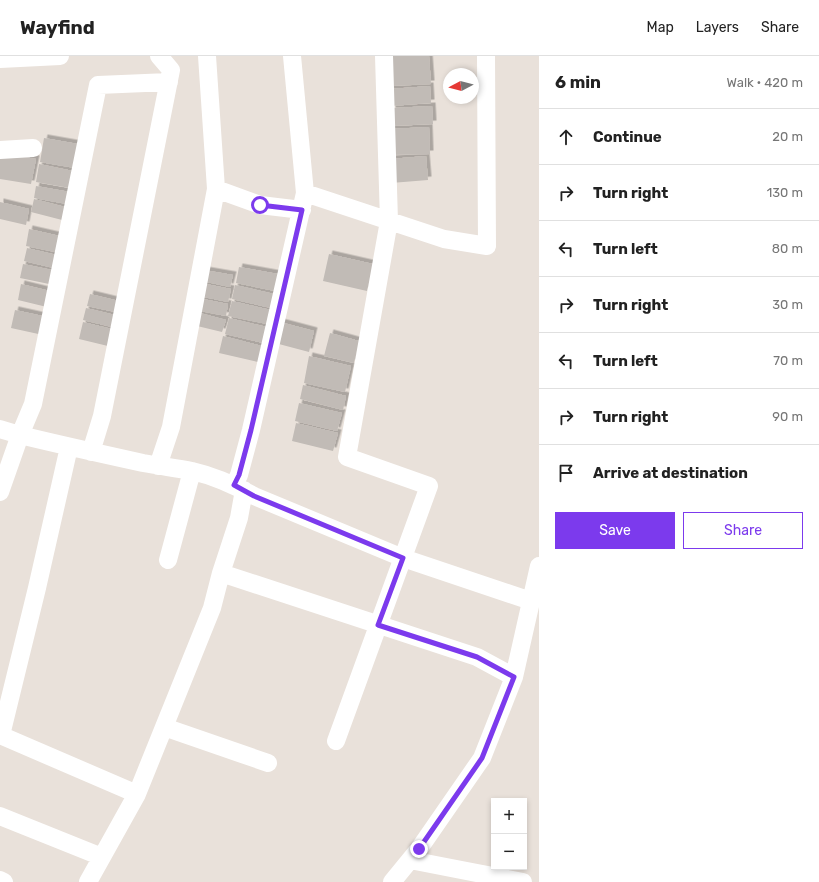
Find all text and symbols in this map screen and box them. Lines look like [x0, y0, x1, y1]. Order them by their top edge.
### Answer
text: Wayfind [20, 16, 95, 39]
text: Map [647, 19, 674, 36]
text: Layers [696, 19, 739, 36]
text: Share [761, 19, 799, 36]
north arrow [443, 68, 479, 104]
text: 6 min [555, 72, 601, 92]
text: Walk · 420 m [727, 75, 803, 90]
icon: ahead [555, 126, 577, 148]
text: Continue [593, 128, 662, 146]
text: 20 m [772, 129, 803, 144]
icon: right [555, 182, 577, 204]
text: Turn right [593, 184, 668, 202]
text: 130 m [767, 185, 803, 200]
route start [251, 196, 269, 214]
icon: left [555, 238, 577, 260]
text: Turn left [593, 240, 658, 258]
text: 80 m [772, 241, 803, 256]
icon: right [555, 294, 577, 316]
text: Turn right [593, 296, 668, 314]
text: 30 m [772, 297, 803, 312]
icon: left [555, 350, 577, 372]
text: Turn left [593, 352, 658, 370]
text: 70 m [773, 353, 803, 368]
icon: right [555, 406, 577, 428]
text: Turn right [593, 408, 668, 426]
text: 90 m [772, 409, 803, 424]
icon: arrive [555, 462, 577, 484]
text: Arrive at destination [593, 464, 748, 482]
button: Save [555, 512, 675, 549]
button: Share [683, 512, 803, 549]
map controls [491, 798, 527, 870]
button: + [491, 798, 527, 834]
button: − [491, 834, 527, 870]
route end [410, 840, 428, 858]

